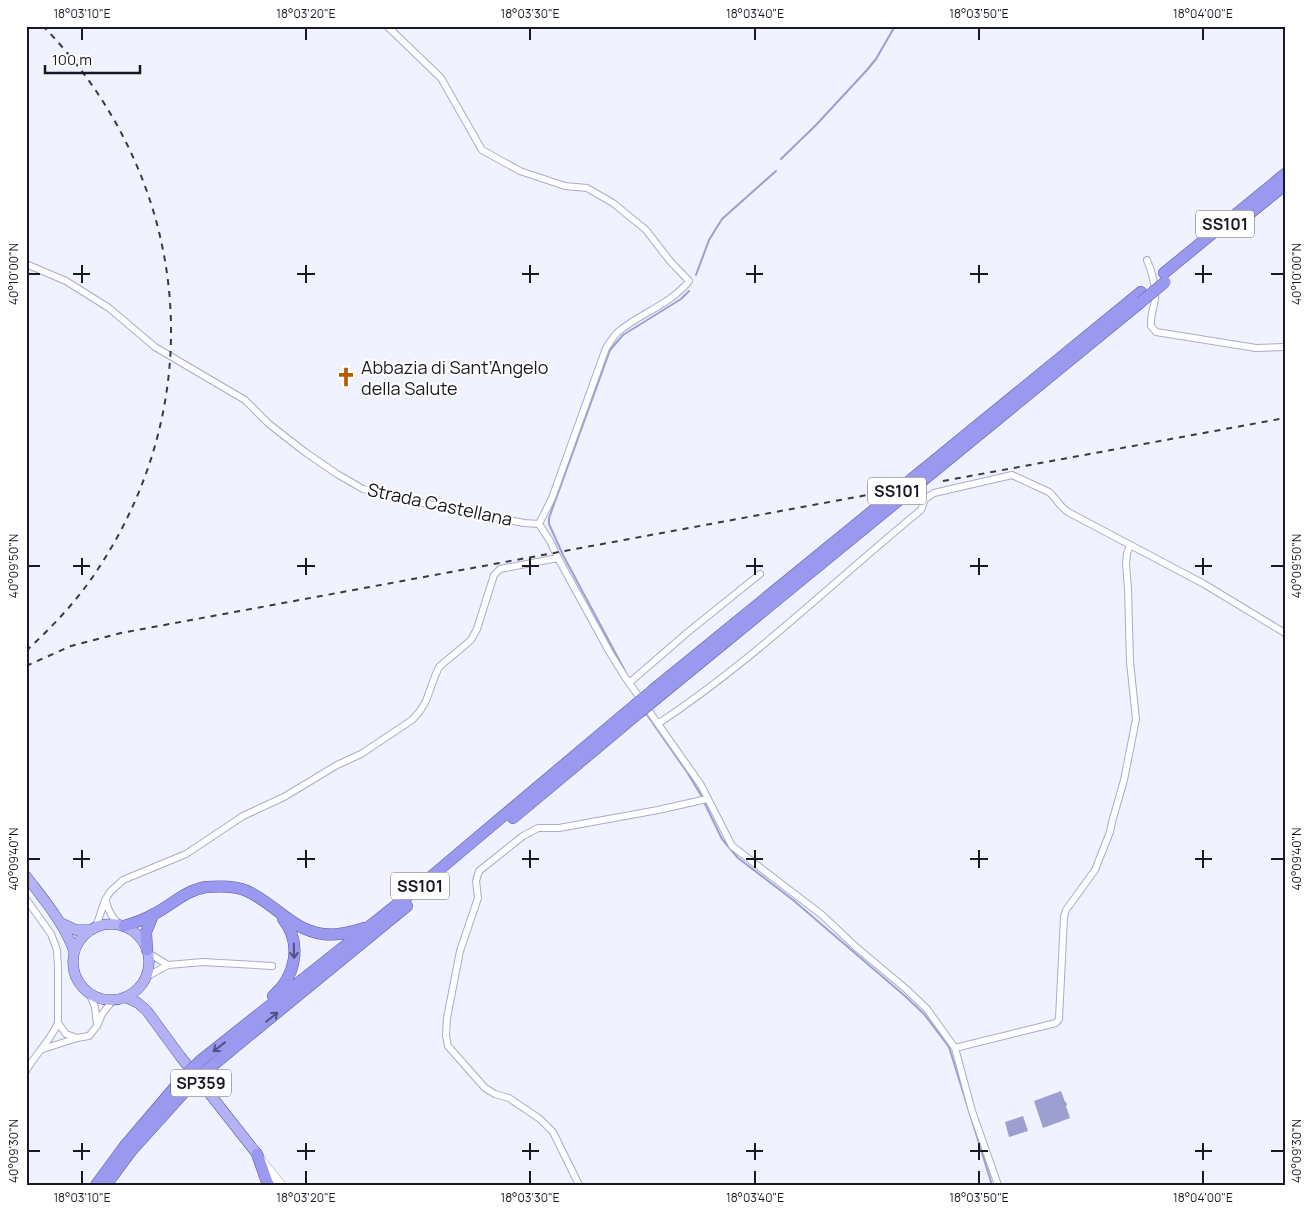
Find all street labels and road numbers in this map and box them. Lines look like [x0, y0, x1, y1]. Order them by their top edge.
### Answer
road number: SS101 [1196, 210, 1254, 238]
street label: Strada Castellana [365, 477, 515, 531]
road number: SS101 [868, 478, 926, 504]
road number: SS101 [391, 872, 449, 899]
road number: SP359 [171, 1070, 231, 1096]

